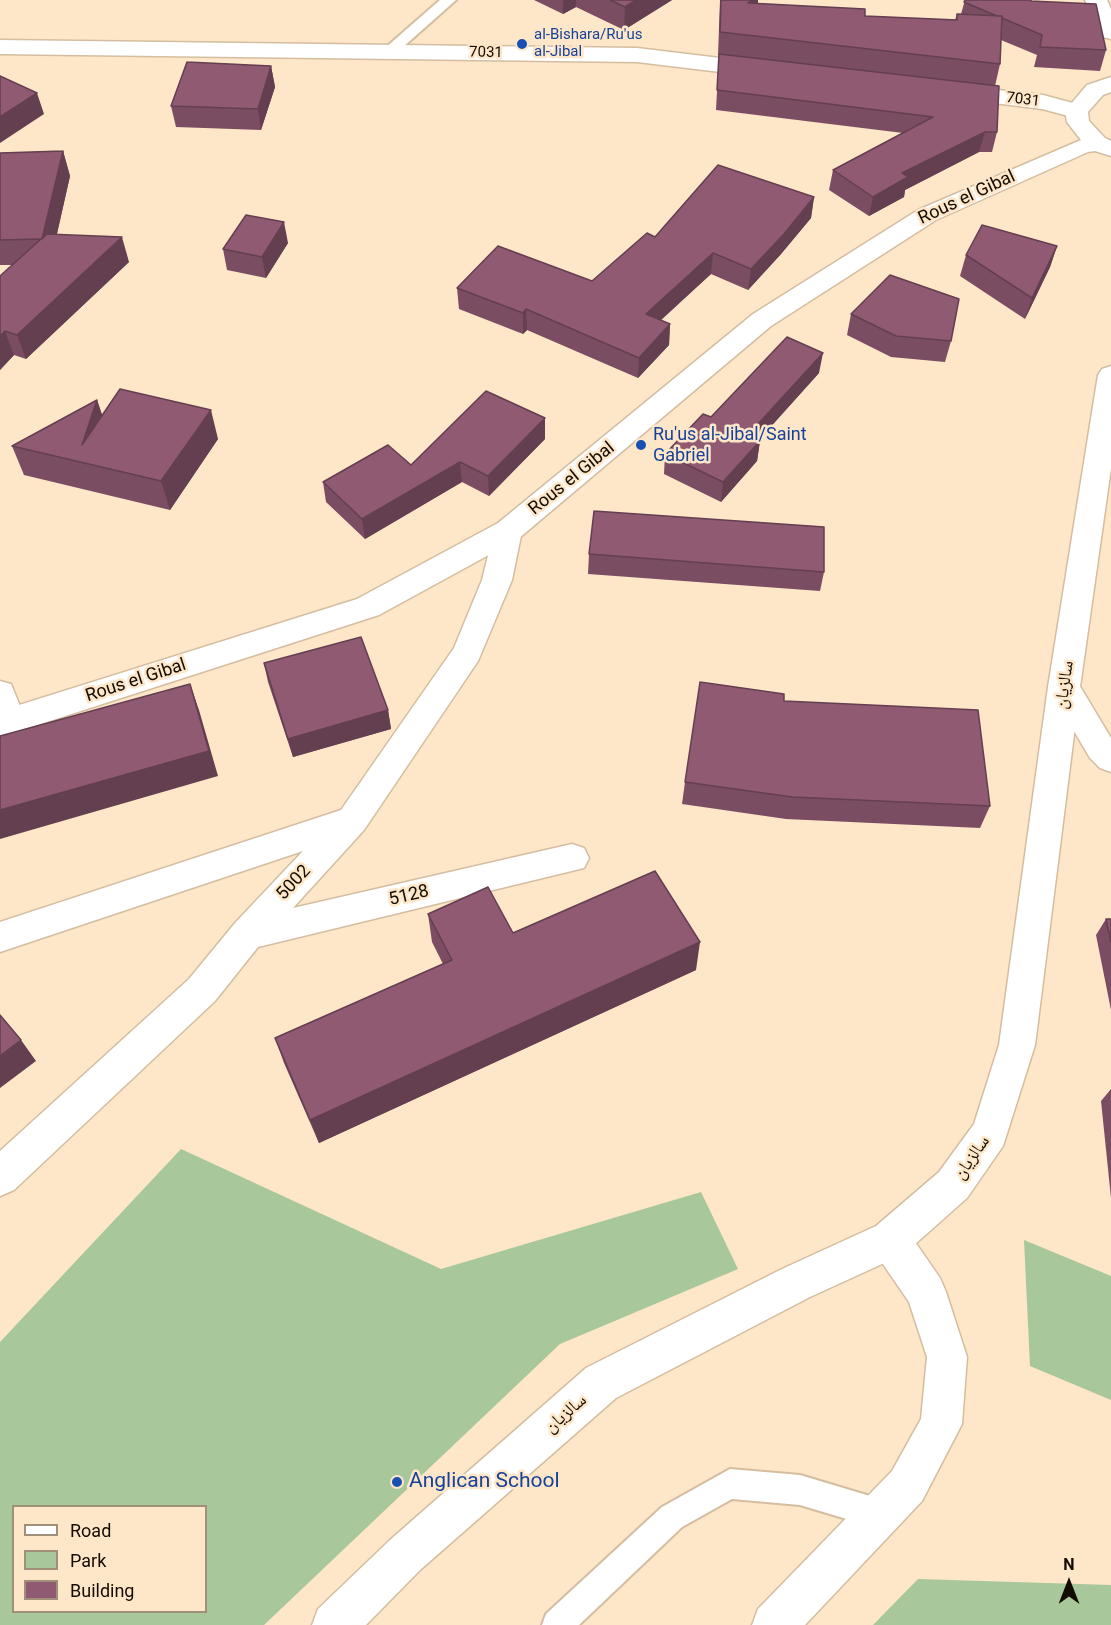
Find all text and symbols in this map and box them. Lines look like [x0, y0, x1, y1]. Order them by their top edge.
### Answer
place label: al-Bishara/Ru'us al-Jibal [534, 26, 642, 61]
marker: al-Bishara/Ru'us al-Jibal [515, 37, 529, 51]
street label: 7031 [469, 44, 503, 62]
street label: 7031 [1005, 89, 1041, 111]
street label: Rous el Gibal [915, 166, 1019, 230]
place label: Ru'us al-Jibal/Saint Gabriel [653, 424, 807, 466]
street label: Rous el Gibal [525, 438, 619, 520]
marker: Ru'us al-Jibal/Saint Gabriel [634, 438, 648, 452]
street label: Rous el Gibal [83, 655, 189, 707]
street label: سالزيان [1051, 659, 1079, 711]
street label: 5002 [272, 861, 316, 905]
street label: 5128 [387, 881, 431, 911]
street label: سالزيان [949, 1132, 995, 1184]
street label: سالزيان [541, 1390, 591, 1438]
place label: Anglican School [409, 1469, 560, 1495]
marker: Anglican School [390, 1475, 404, 1489]
legend [12, 1505, 207, 1613]
text: Road [70, 1520, 111, 1541]
text: Park [70, 1550, 106, 1571]
north arrow [1039, 1553, 1099, 1613]
text: N [1063, 1555, 1075, 1574]
text: Building [70, 1580, 134, 1601]

